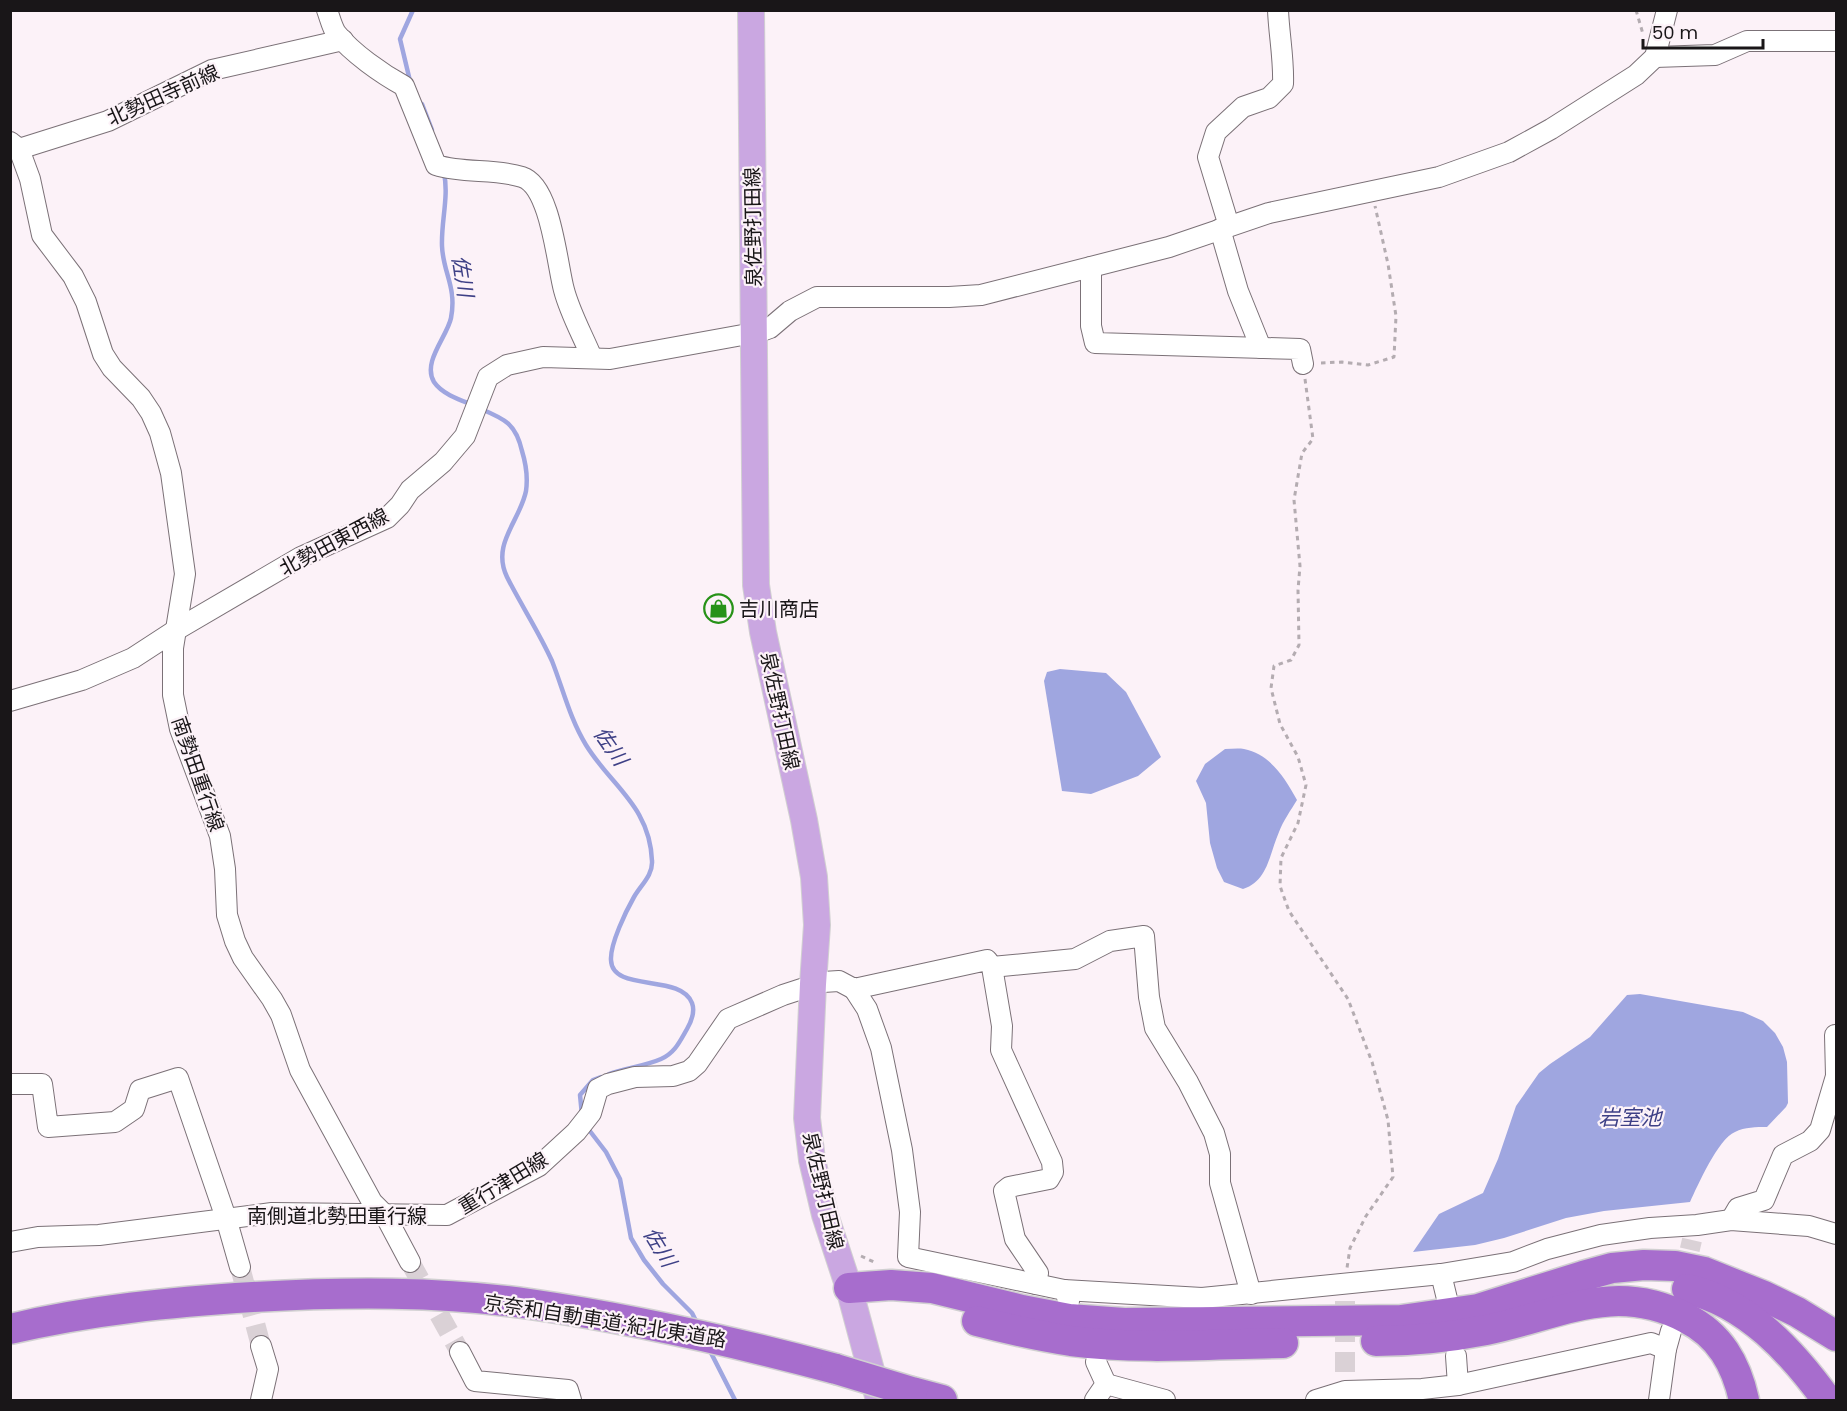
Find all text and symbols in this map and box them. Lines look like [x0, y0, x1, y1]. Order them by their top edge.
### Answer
scale bar [1643, 12, 1763, 50]
text: 50 m [1652, 20, 1698, 45]
street label: 北勢田寺前線 [102, 58, 224, 132]
street label: 泉佐野打田線 [738, 167, 768, 287]
water label: 佐川 [445, 253, 481, 301]
street label: 北勢田東西線 [274, 501, 394, 583]
shop icon: 吉川商店 [702, 593, 734, 625]
place label: 吉川商店 [739, 595, 819, 623]
street label: 泉佐野打田線 [754, 649, 806, 773]
street label: 南勢田重行線 [165, 713, 231, 835]
water label: 佐川 [587, 720, 636, 773]
water label: 岩室池 [1599, 1103, 1663, 1132]
street label: 泉佐野打田線 [796, 1129, 850, 1253]
street label: 重行津田線 [453, 1145, 553, 1221]
street label: 南側道北勢田重行線 [247, 1202, 427, 1230]
water label: 佐川 [637, 1222, 684, 1274]
street label: 京奈和自動車道;紀北東道路 [482, 1288, 728, 1354]

